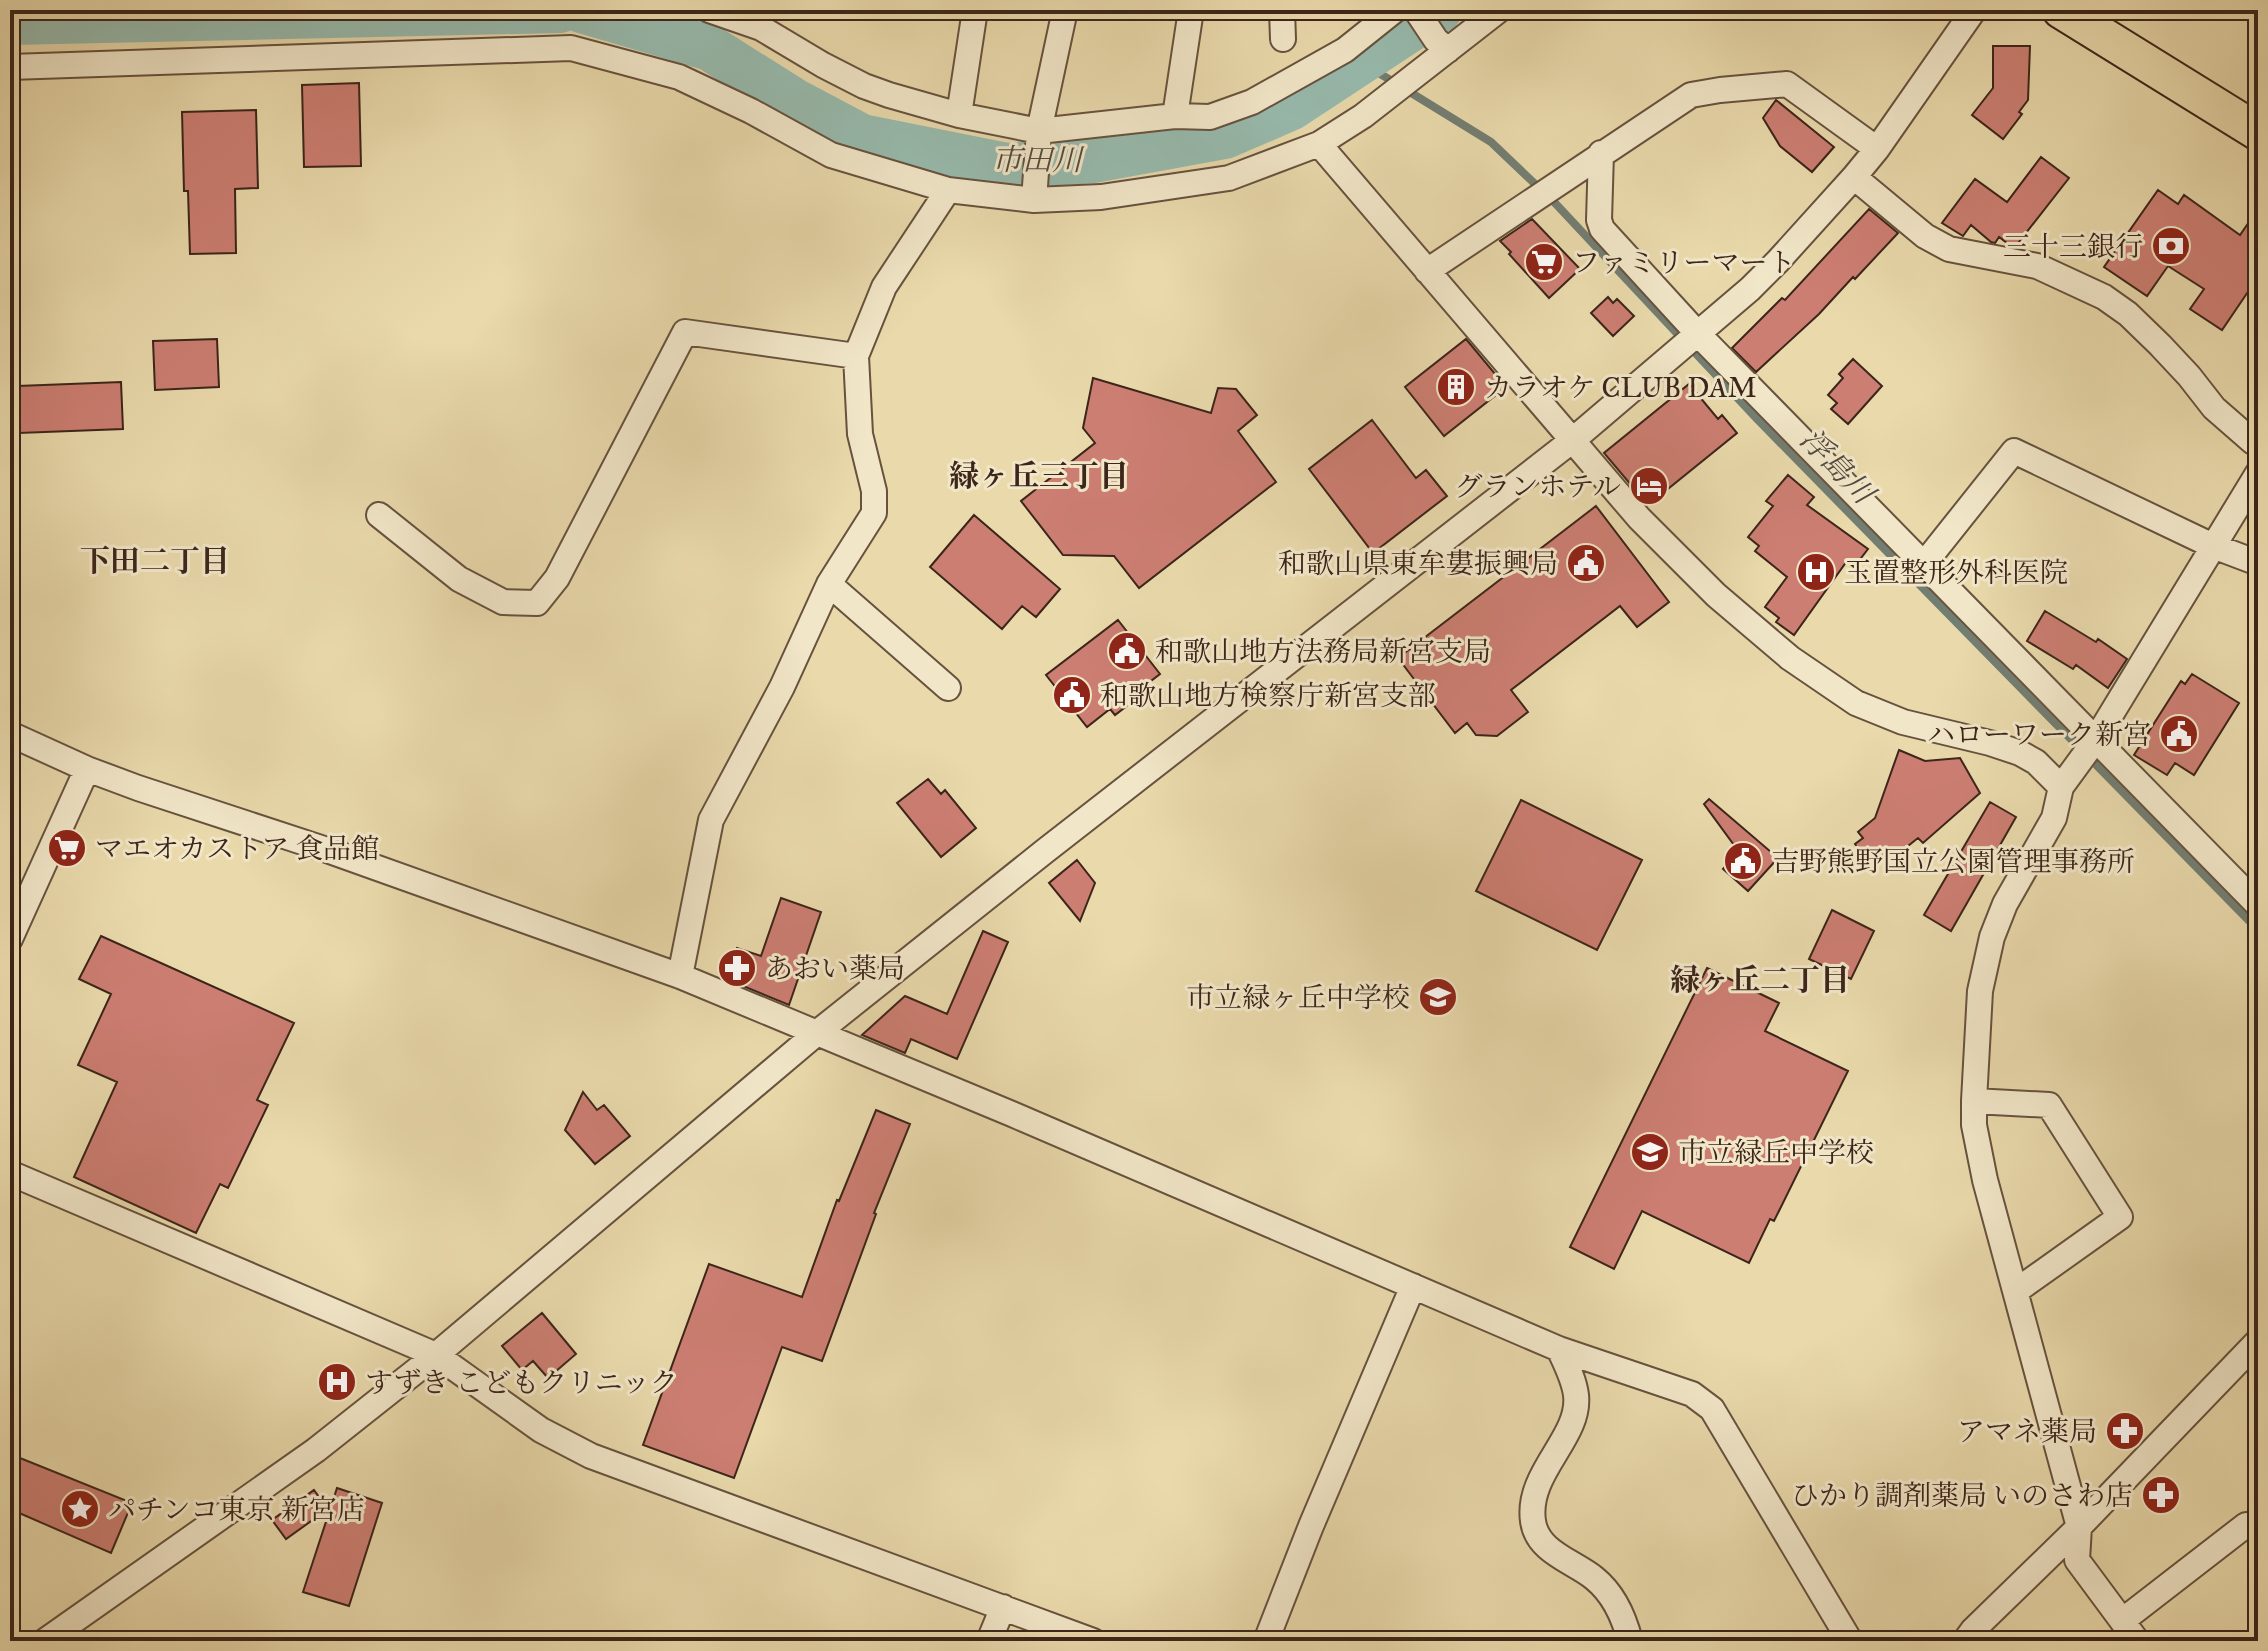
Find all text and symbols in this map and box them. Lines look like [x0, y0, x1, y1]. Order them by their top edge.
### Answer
water label: 市田川 [992, 142, 1085, 178]
bank icon: 三十三銀行 [2150, 225, 2192, 267]
place label: 三十三銀行 [2003, 229, 2143, 264]
supermarket icon: ファミリーマート [1523, 241, 1565, 283]
place label: ファミリーマート [1572, 245, 1795, 280]
building icon: カラオケ CLUB DAM [1435, 366, 1477, 408]
place label: カラオケ CLUB DAM [1484, 370, 1757, 405]
water label: 浮島川 [1793, 421, 1883, 513]
district label: 緑ヶ丘三丁目 [949, 458, 1129, 494]
hotel icon: グランホテル [1628, 465, 1670, 507]
place label: グランホテル [1454, 469, 1621, 504]
public building icon: 和歌山県東牟婁振興局 [1565, 542, 1607, 584]
district label: 下田二丁目 [80, 543, 230, 579]
place label: 和歌山県東牟婁振興局 [1278, 546, 1558, 581]
hospital icon: 玉置整形外科医院 [1795, 551, 1837, 593]
place label: 玉置整形外科医院 [1844, 555, 2068, 590]
public building icon: 和歌山地方法務局新宮支局 [1106, 630, 1148, 672]
place label: 和歌山地方法務局新宮支局 [1155, 634, 1491, 669]
public building icon: 和歌山地方検察庁新宮支部 [1051, 674, 1093, 716]
place label: 和歌山地方検察庁新宮支部 [1100, 678, 1436, 713]
public building icon: ハローワーク新宮 [2158, 713, 2200, 755]
place label: ハローワーク新宮 [1927, 717, 2151, 752]
supermarket icon: マエオカストア 食品館 [46, 827, 88, 869]
place label: マエオカストア 食品館 [95, 831, 379, 866]
public building icon: 吉野熊野国立公園管理事務所 [1722, 840, 1764, 882]
place label: 吉野熊野国立公園管理事務所 [1771, 844, 2135, 879]
pharmacy icon: あおい薬局 [716, 947, 758, 989]
place label: あおい薬局 [765, 951, 905, 986]
district label: 緑ヶ丘二丁目 [1670, 962, 1850, 998]
school or university icon: 市立緑ヶ丘中学校 [1417, 976, 1459, 1018]
place label: 市立緑ヶ丘中学校 [1186, 980, 1410, 1015]
school or university icon: 市立緑丘中学校 [1629, 1131, 1671, 1173]
place label: 市立緑丘中学校 [1678, 1135, 1874, 1170]
hospital icon: すずき こどもクリニック [316, 1361, 358, 1403]
place label: すずき こどもクリニック [365, 1365, 678, 1400]
pharmacy icon: アマネ薬局 [2104, 1410, 2146, 1452]
place label: アマネ薬局 [1957, 1414, 2097, 1449]
pharmacy icon: ひかり調剤薬局 いのさわ店 [2140, 1474, 2182, 1516]
place label: ひかり調剤薬局 いのさわ店 [1791, 1478, 2133, 1513]
place icon: パチンコ東京 新宮店 [59, 1488, 101, 1530]
place label: パチンコ東京 新宮店 [108, 1492, 365, 1527]

